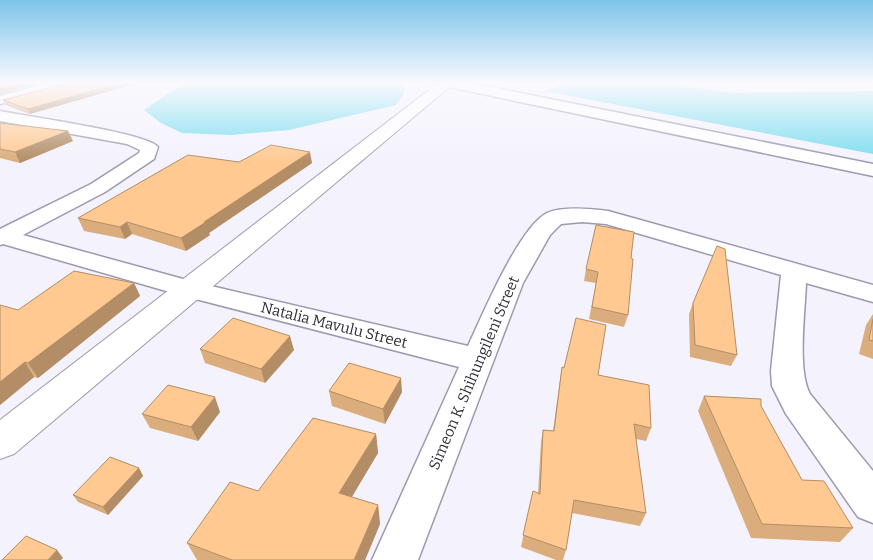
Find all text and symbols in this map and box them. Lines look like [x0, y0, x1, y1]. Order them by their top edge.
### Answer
street label: Simeon K. Shihungileni Street [425, 273, 523, 473]
street label: Natalia Mavulu Street [259, 298, 410, 352]

